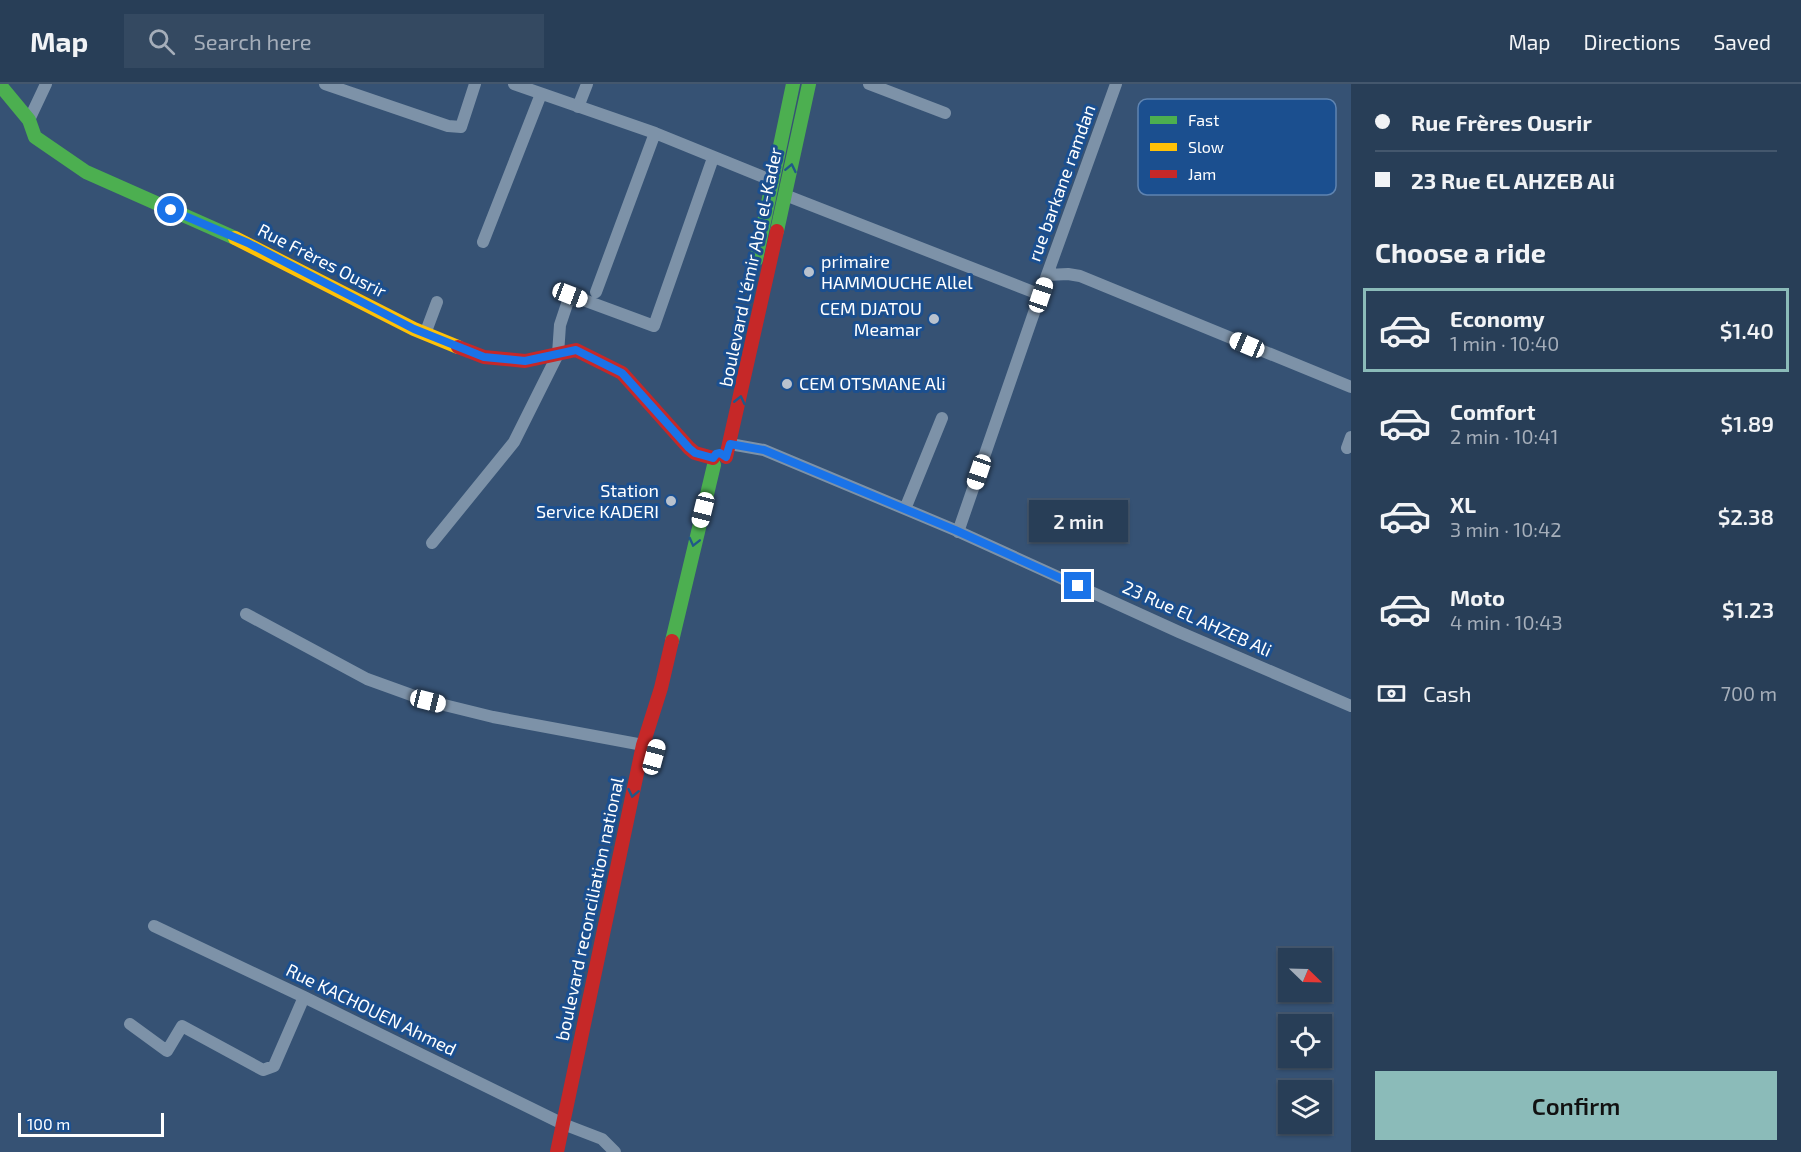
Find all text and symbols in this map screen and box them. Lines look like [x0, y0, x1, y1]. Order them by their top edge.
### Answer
search box [124, 14, 544, 68]
text: Map [30, 24, 88, 58]
icon: search [145, 25, 178, 58]
text: Search here [193, 28, 312, 54]
text: Map [1508, 29, 1551, 54]
text: Directions [1584, 29, 1680, 54]
text: Saved [1713, 29, 1771, 54]
legend [1138, 99, 1336, 195]
street label: rue barkane ramdan [1022, 101, 1100, 264]
text: Rue Frères Ousrir [1411, 109, 1592, 135]
text: Fast [1188, 110, 1219, 129]
text: Slow [1188, 137, 1224, 156]
street label: boulevard L'émir Abd el-Kader [714, 145, 786, 388]
one-way arrow [784, 164, 797, 174]
text: Jam [1188, 164, 1216, 183]
text: 23 Rue EL AHZEB Ali [1411, 167, 1615, 193]
route start [157, 196, 184, 223]
street label: Rue Frères Ousrir [255, 218, 390, 302]
text: Choose a ride [1375, 236, 1546, 268]
place label: primaire HAMMOUCHE Allel [821, 250, 973, 293]
marker: primaire HAMMOUCHE Allel [802, 265, 816, 279]
car [1027, 275, 1055, 315]
car [550, 280, 590, 310]
place label: CEM DJATOU Meamar [820, 297, 922, 340]
icon: car [1378, 303, 1432, 357]
text: Economy [1450, 305, 1545, 331]
marker: CEM DJATOU Meamar [927, 312, 941, 326]
text: $1.40 [1720, 317, 1774, 343]
car [1227, 330, 1267, 360]
text: 1 min · 10:40 [1450, 331, 1559, 355]
place label: CEM OTSMANE Ali [799, 372, 946, 394]
marker: CEM OTSMANE Ali [780, 377, 794, 391]
one-way arrow [732, 395, 745, 405]
icon: car [1378, 396, 1432, 450]
text: Comfort [1450, 398, 1535, 424]
text: $1.89 [1721, 410, 1774, 436]
text: 2 min · 10:41 [1450, 424, 1558, 448]
car [965, 452, 993, 492]
place label: Station Service KADERI [536, 479, 659, 522]
icon: car [1378, 489, 1432, 543]
car [690, 490, 716, 530]
text: XL [1450, 491, 1476, 517]
marker: Station Service KADERI [664, 494, 678, 508]
callout: 2 min [1028, 499, 1128, 541]
text: $2.38 [1718, 503, 1774, 529]
text: 2 min [1053, 509, 1104, 533]
text: 3 min · 10:42 [1450, 517, 1562, 541]
one-way arrow [689, 537, 702, 547]
route end [1064, 572, 1091, 599]
street label: 23 Rue EL AHZEB Ali [1119, 575, 1275, 661]
icon: car [1378, 582, 1432, 636]
text: Moto [1450, 584, 1505, 610]
text: $1.23 [1722, 596, 1774, 622]
text: 4 min · 10:43 [1450, 610, 1563, 634]
icon: cash [1375, 677, 1408, 710]
text: Cash [1423, 680, 1472, 706]
text: 700 m [1721, 681, 1777, 705]
car [408, 688, 448, 714]
car [641, 737, 667, 777]
street label: boulevard reconciliation national [550, 774, 628, 1043]
one-way arrow [628, 787, 641, 797]
north arrow [1278, 948, 1332, 1002]
map controls [1278, 948, 1332, 1134]
street label: Rue KACHOUEN Ahmed [283, 958, 460, 1060]
button: locate [1278, 1014, 1332, 1068]
button: Confirm [1375, 1071, 1777, 1140]
button: layers [1278, 1080, 1332, 1134]
scale bar [18, 1110, 164, 1138]
text: 100 m [27, 1114, 70, 1133]

